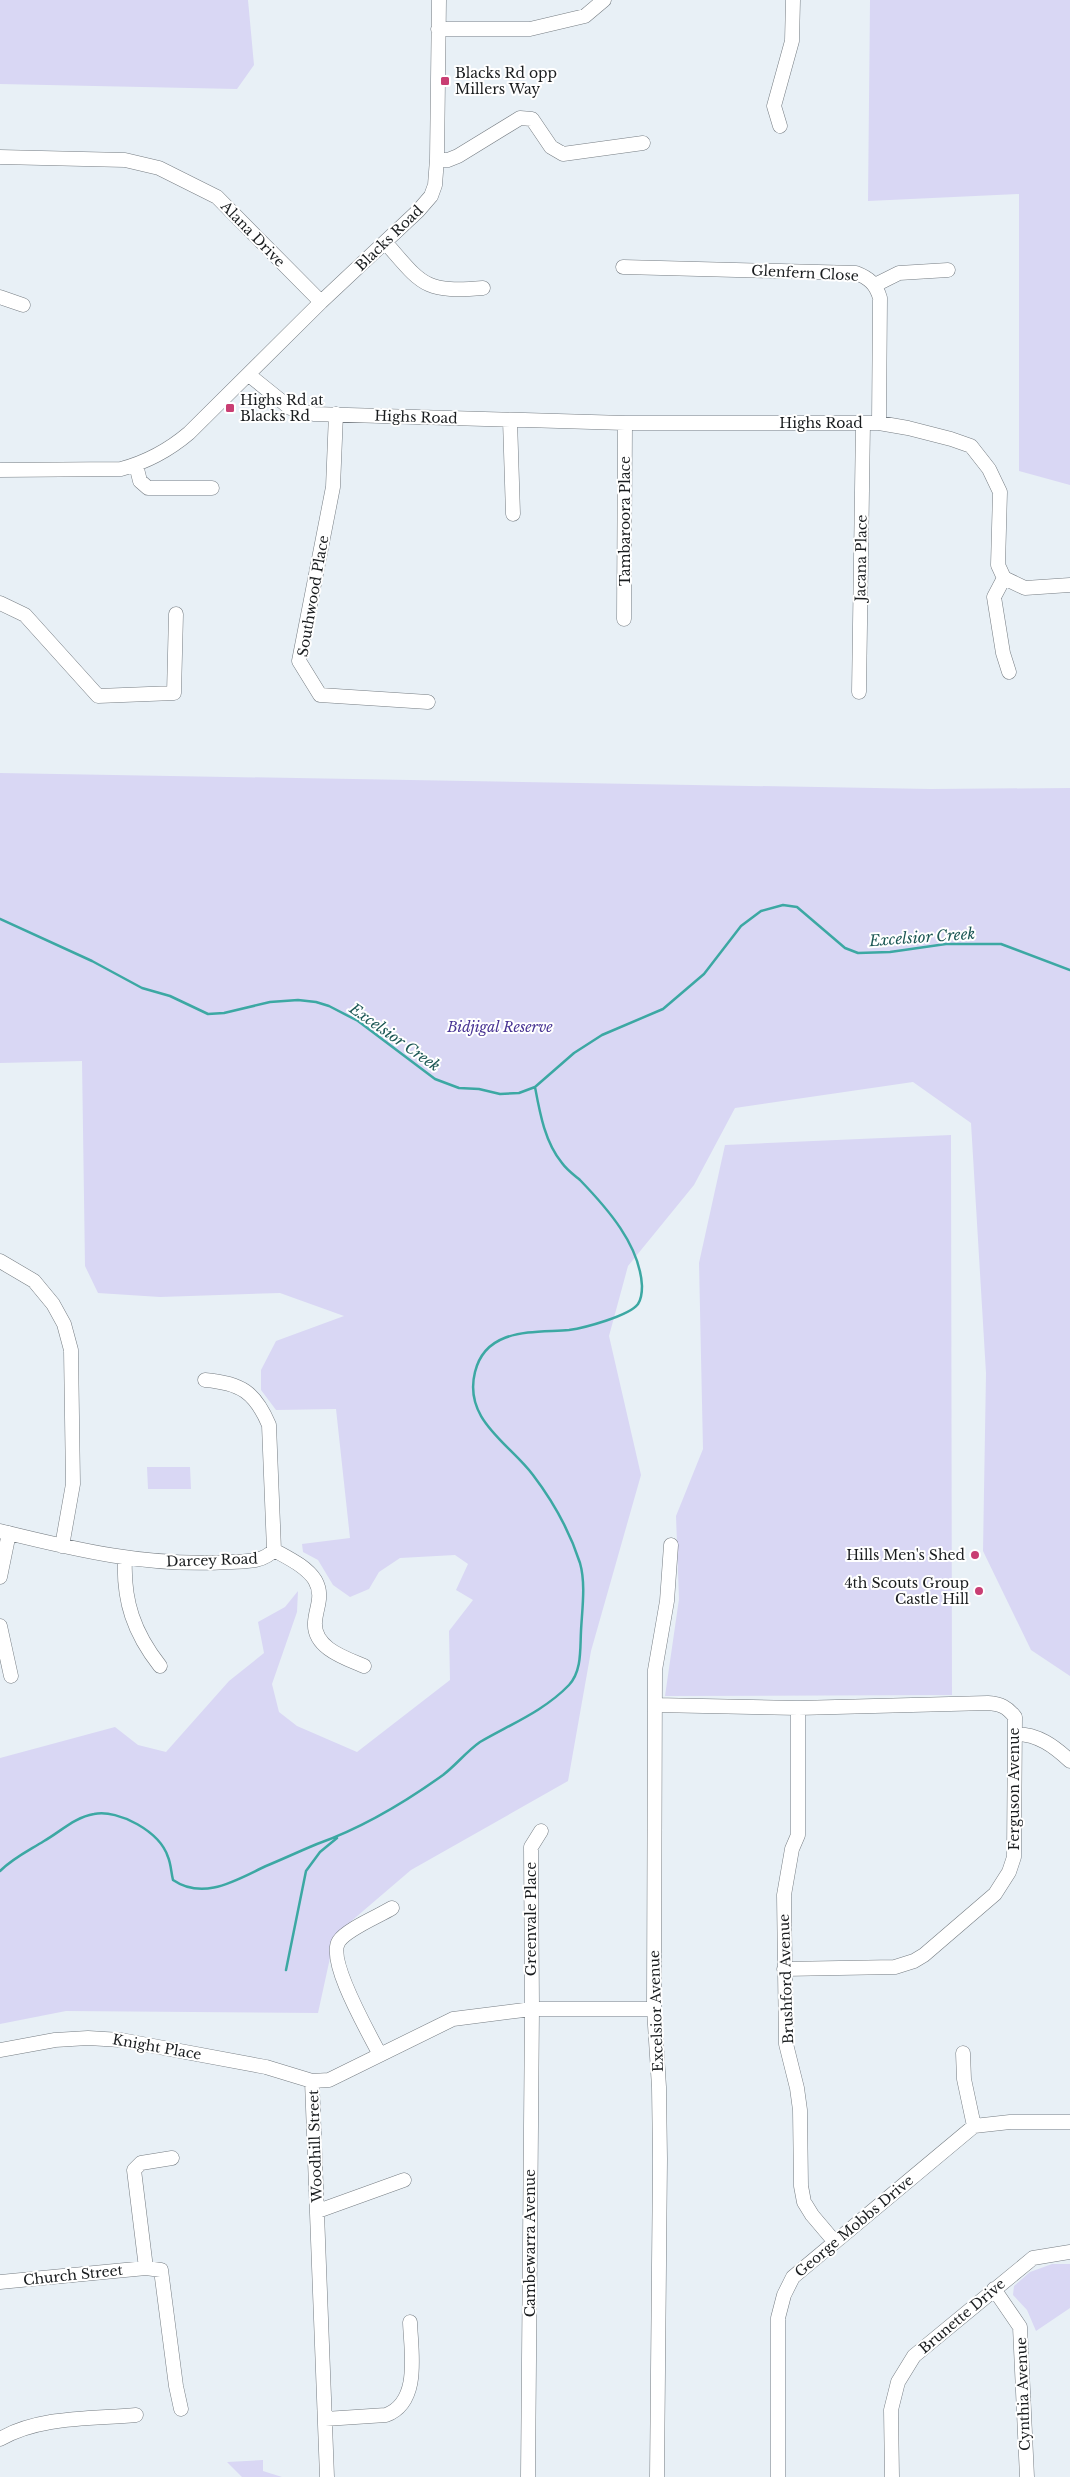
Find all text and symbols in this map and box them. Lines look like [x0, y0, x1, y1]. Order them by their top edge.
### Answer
place label: Blacks Rd opp Millers Way [455, 64, 557, 98]
marker: Blacks Rd opp Millers Way [439, 75, 451, 87]
street label: Alana Drive [217, 197, 289, 271]
street label: Blacks Road [352, 201, 427, 275]
street label: Glenfern Close [751, 261, 859, 285]
place label: Highs Rd at Blacks Rd [240, 391, 324, 425]
marker: Highs Rd at Blacks Rd [224, 402, 236, 414]
street label: Highs Road [374, 407, 459, 427]
street label: Highs Road [779, 414, 863, 432]
street label: Tambaroora Place [616, 456, 634, 586]
street label: Jacana Place [851, 514, 871, 604]
street label: Southwood Place [293, 534, 333, 658]
water label: Excelsior Creek [867, 924, 976, 950]
water label: Excelsior Creek [345, 998, 444, 1075]
park label: Bidjigal Reserve [446, 1018, 553, 1036]
place label: Hills Men's Shed [846, 1546, 966, 1564]
street label: Darcey Road [166, 1549, 259, 1571]
marker: Hills Men's Shed [969, 1549, 981, 1561]
place label: 4th Scouts Group Castle Hill [844, 1574, 969, 1608]
marker: 4th Scouts Group Castle Hill [973, 1585, 985, 1597]
street label: Ferguson Avenue [1005, 1727, 1023, 1851]
street label: Greenvale Place [522, 1862, 540, 1976]
street label: Brushford Avenue [775, 1914, 797, 2044]
street label: Excelsior Avenue [645, 1950, 667, 2072]
street label: Knight Place [111, 2030, 203, 2064]
street label: Woodhill Street [304, 2089, 326, 2204]
street label: Cambewarra Avenue [521, 2169, 539, 2317]
street label: George Mobbs Drive [791, 2171, 917, 2281]
street label: Church Street [22, 2261, 124, 2289]
street label: Brunette Drive [915, 2275, 1009, 2357]
street label: Cynthia Avenue [1012, 2337, 1034, 2451]

